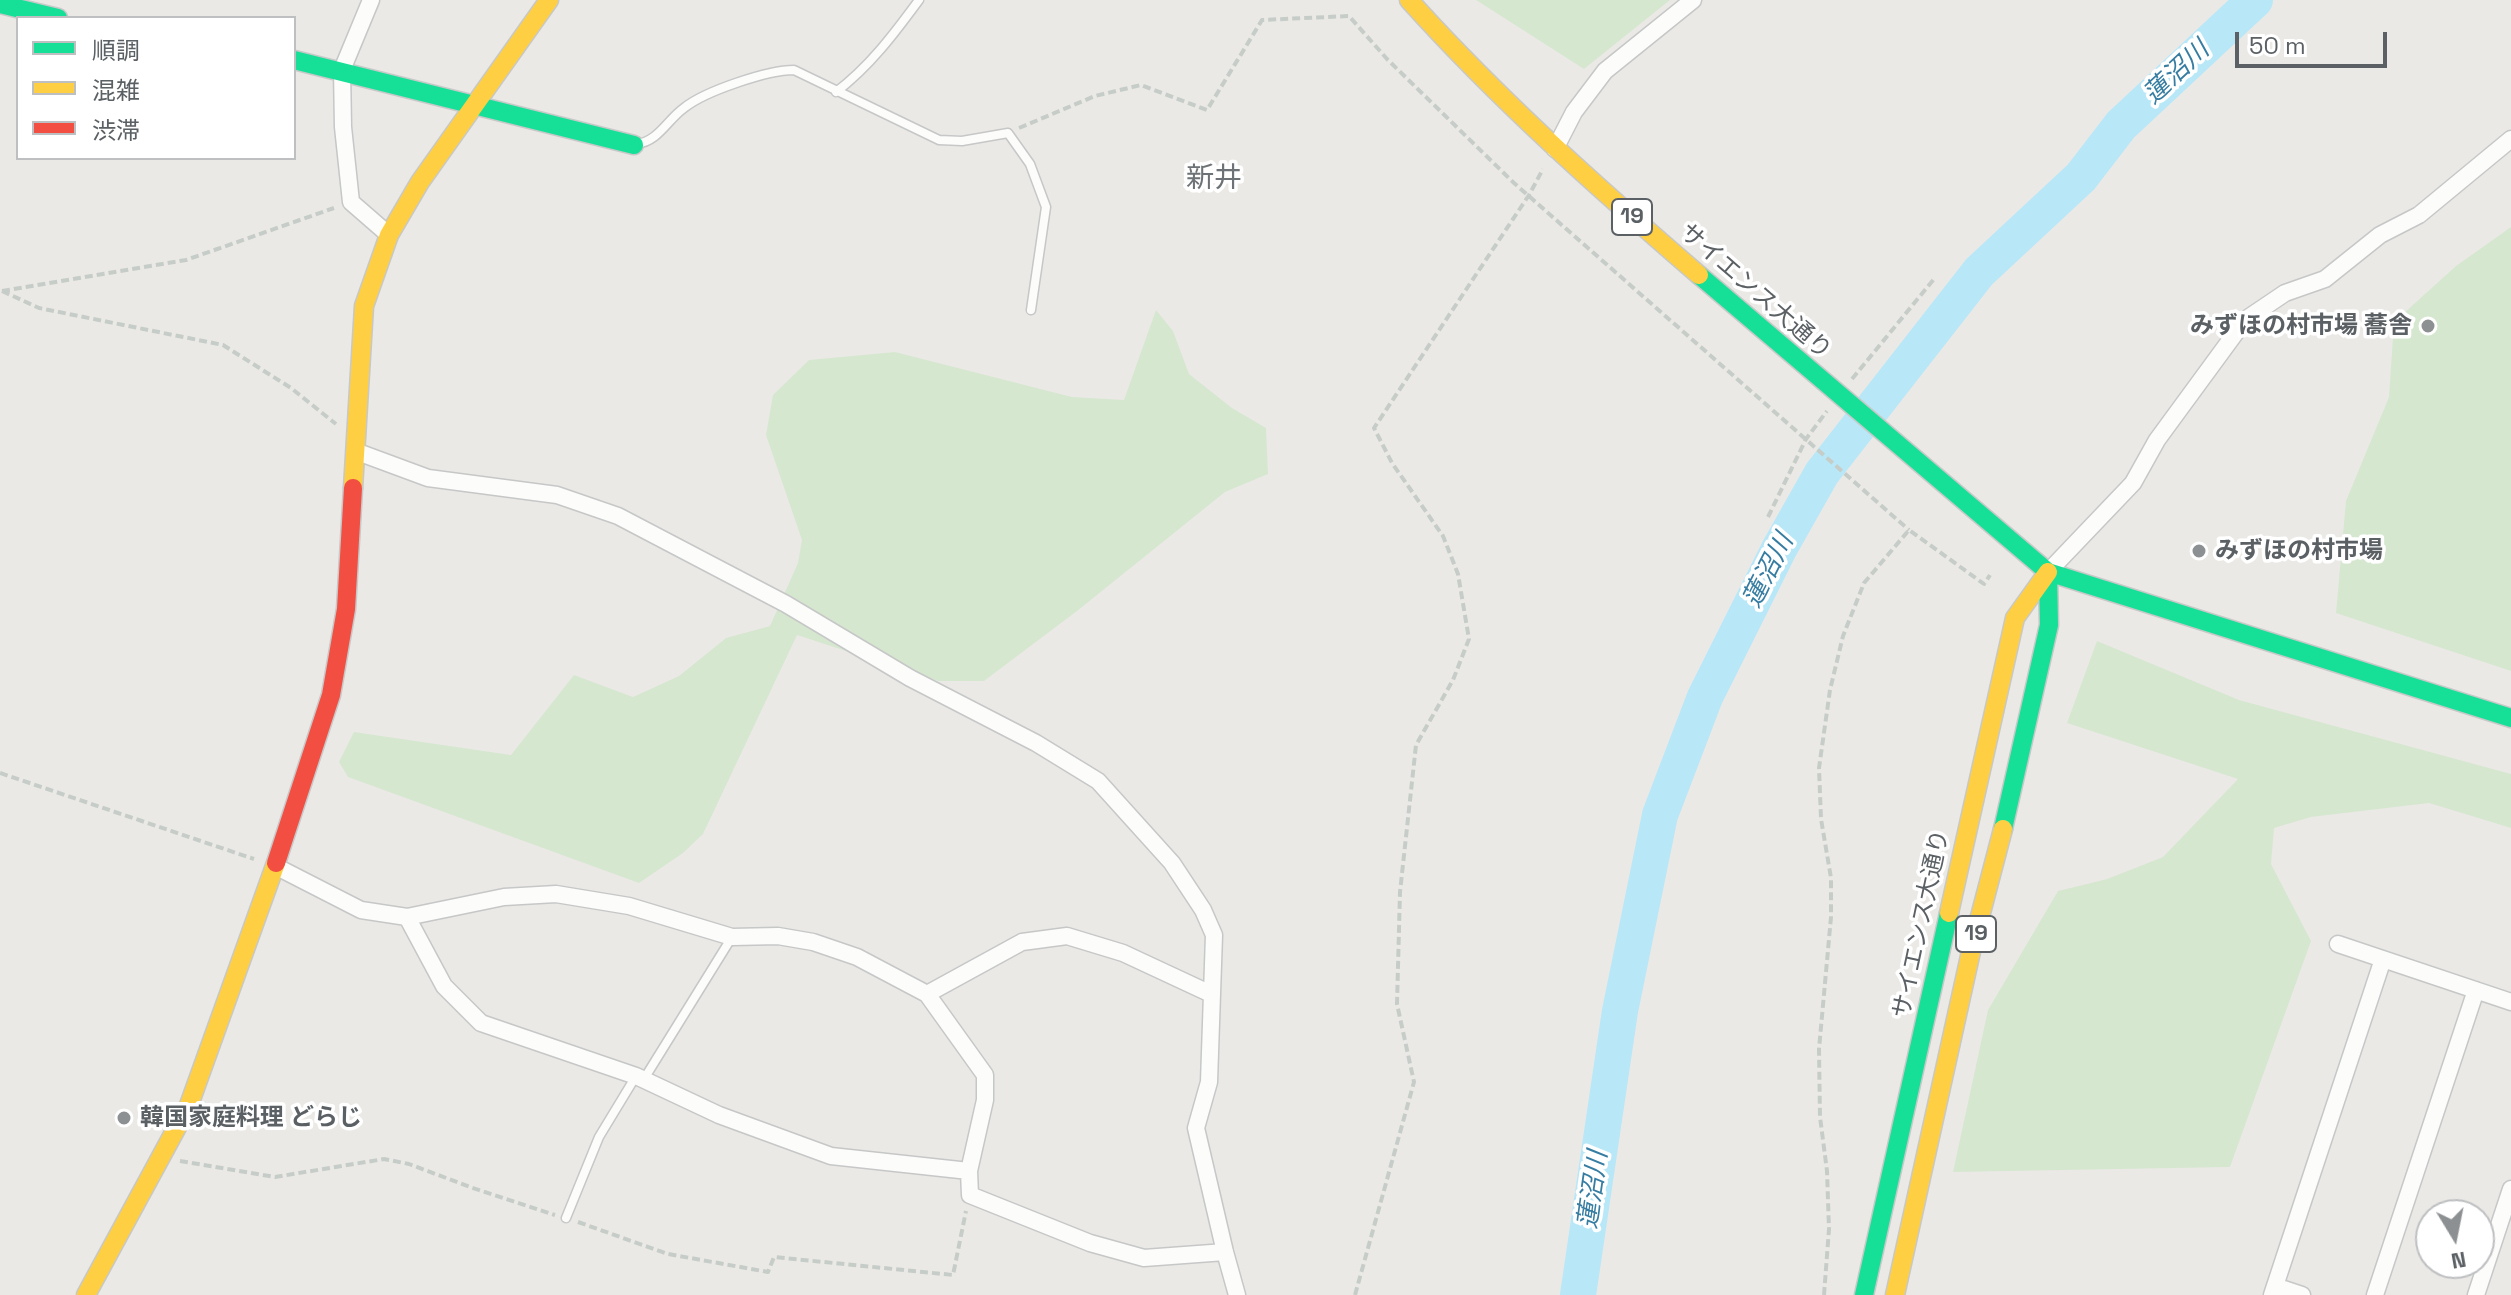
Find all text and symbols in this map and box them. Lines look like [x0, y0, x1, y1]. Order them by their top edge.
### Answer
legend [16, 16, 296, 160]
scale bar [2239, 16, 2391, 66]
text: 50 m [2249, 30, 2306, 61]
text: 順調 [92, 35, 140, 66]
water label: 蓮沼川 [2138, 35, 2216, 111]
text: 混雑 [92, 75, 140, 106]
text: 渋滞 [92, 115, 140, 146]
district label: 新井 [1186, 162, 1242, 196]
road number: 19 [1612, 199, 1652, 235]
street label: サイエンス大通り [1673, 218, 1837, 366]
place label: みずほの村市場 蕎舎 [2190, 312, 2412, 340]
marker: みずほの村市場 蕎舎 [2419, 317, 2437, 335]
water label: 蓮沼川 [1737, 529, 1801, 613]
place label: みずほの村市場 [2215, 537, 2383, 565]
marker: みずほの村市場 [2190, 542, 2208, 560]
street label: サイエンス大通り [1888, 827, 1956, 1021]
road number: 19 [1956, 916, 1996, 952]
place label: 韓国家庭料理 どらじ [140, 1104, 362, 1132]
marker: 韓国家庭料理 どらじ [115, 1109, 133, 1127]
water label: 蓮沼川 [1573, 1149, 1615, 1231]
north arrow [2415, 1199, 2495, 1279]
text: N [2449, 1246, 2469, 1276]

